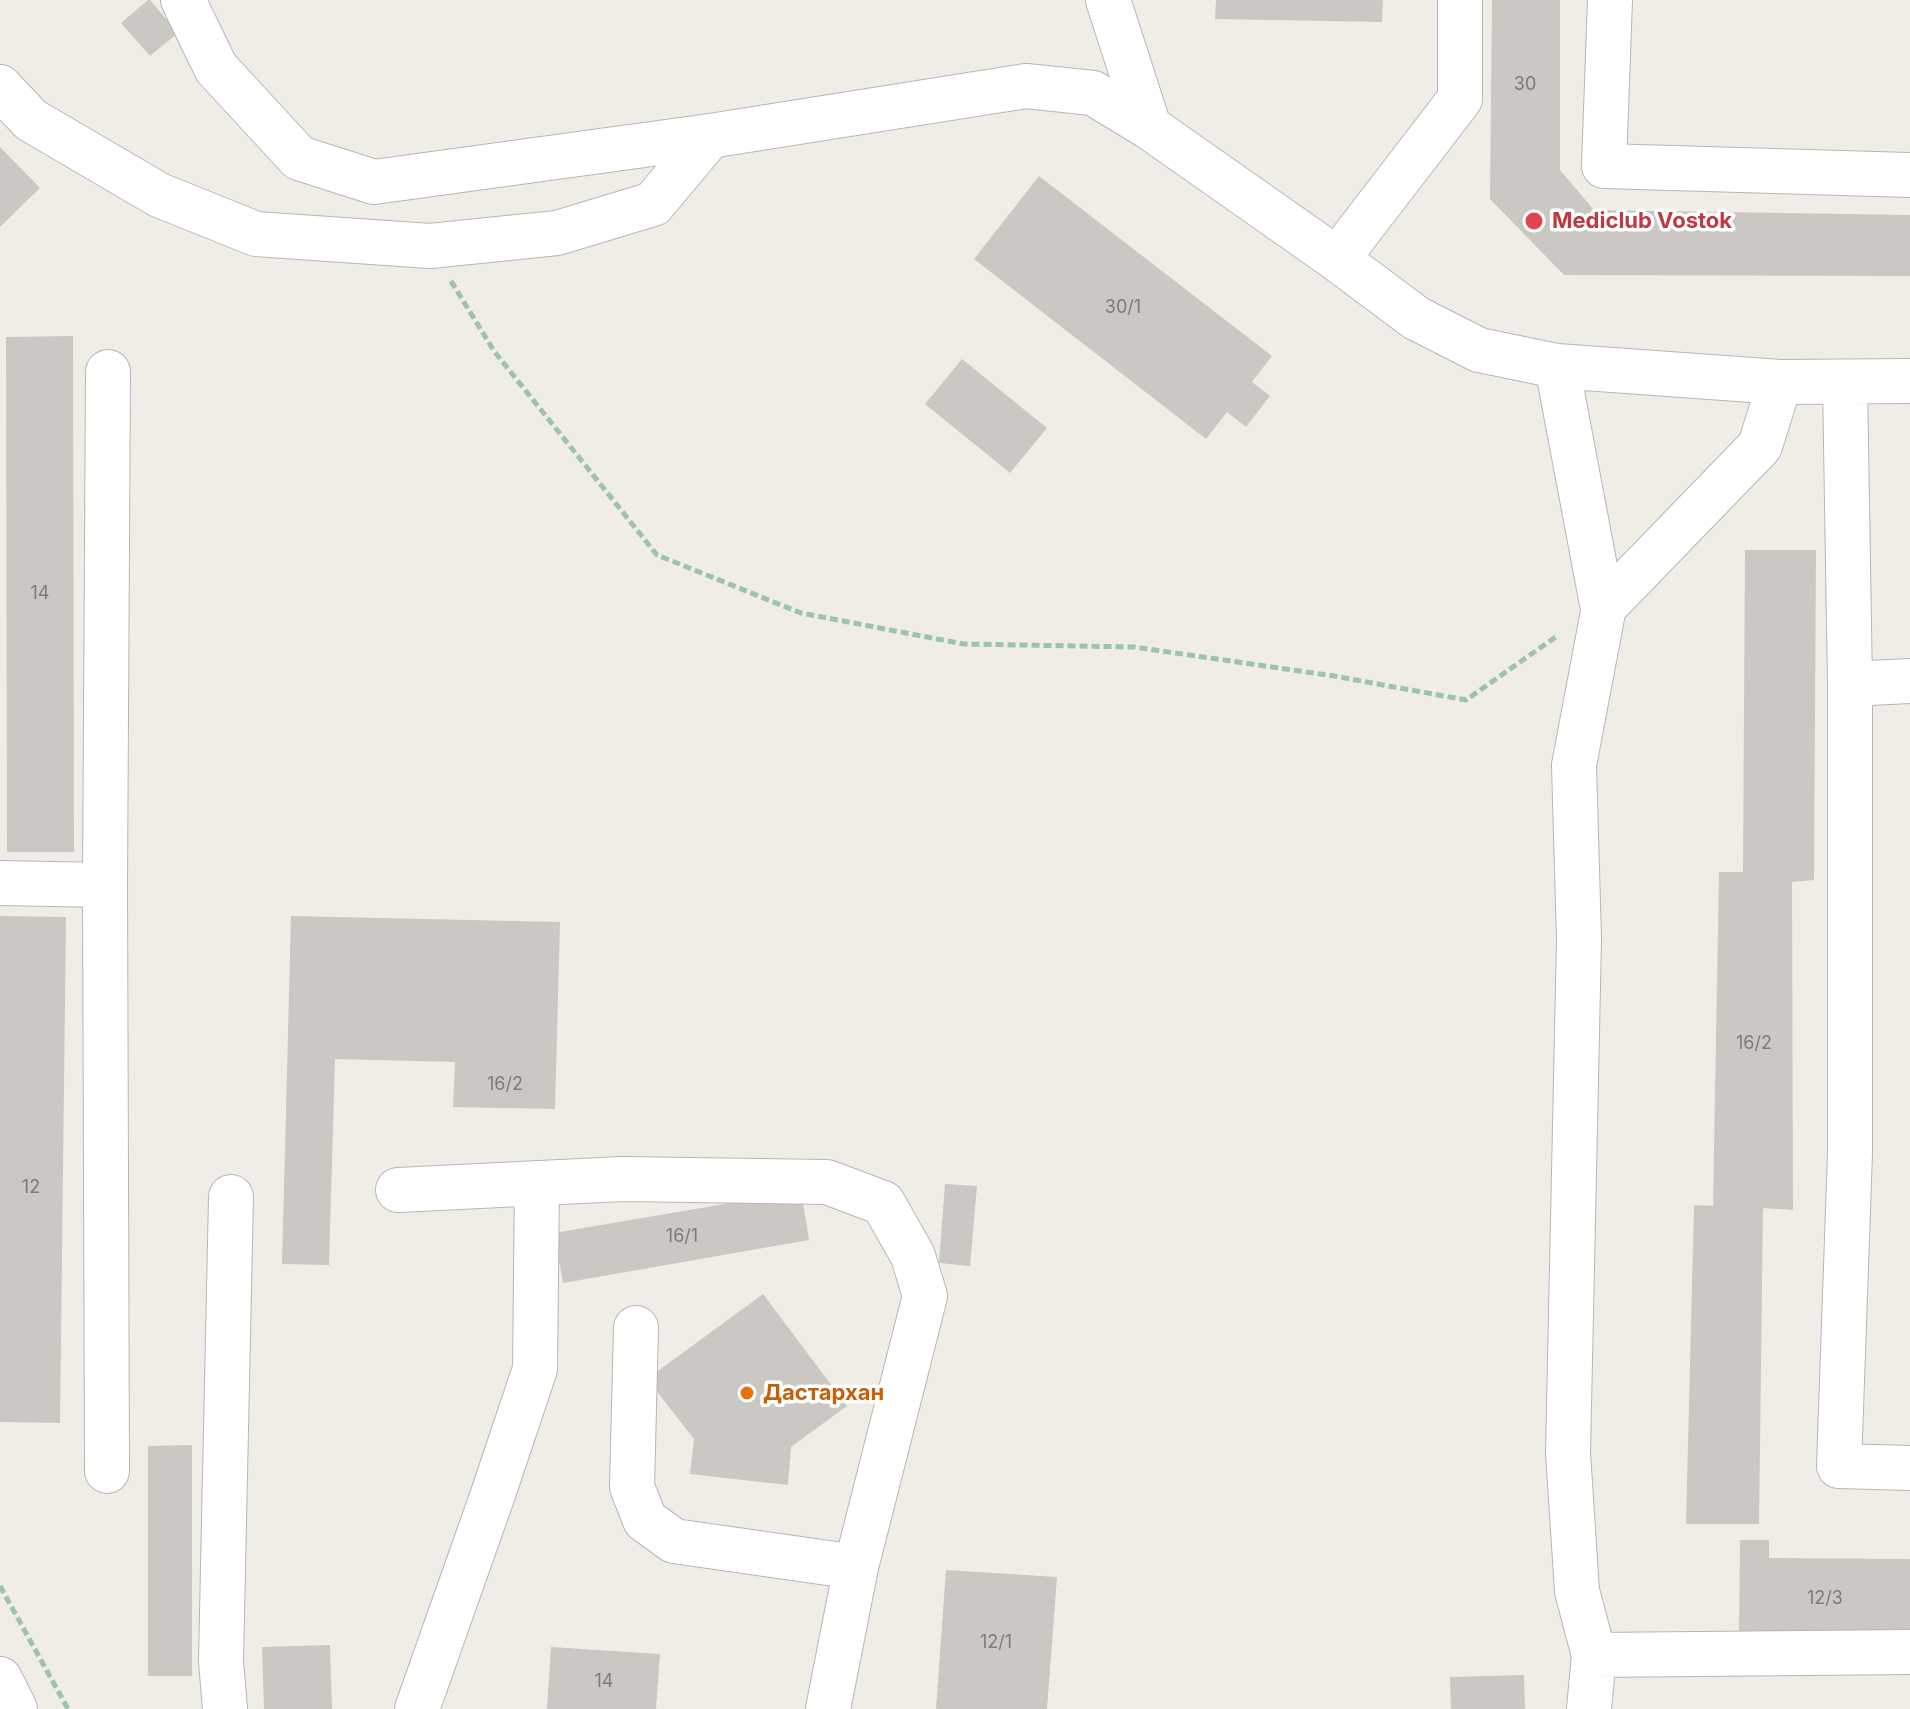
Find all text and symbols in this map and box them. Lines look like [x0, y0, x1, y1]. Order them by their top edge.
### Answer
house number: 30 [1514, 74, 1536, 96]
place label: Mediclub Vostok [1552, 208, 1732, 234]
marker: Mediclub Vostok [1523, 210, 1545, 232]
house number: 30/1 [1105, 297, 1141, 319]
house number: 14 [31, 583, 49, 605]
house number: 16/2 [1736, 1033, 1772, 1055]
house number: 16/2 [487, 1074, 523, 1096]
house number: 12 [22, 1177, 40, 1199]
house number: 16/1 [666, 1226, 698, 1248]
place label: Дастархан [763, 1380, 884, 1406]
marker: Дастархан [738, 1384, 756, 1402]
house number: 12/3 [1807, 1588, 1843, 1610]
house number: 12/1 [980, 1632, 1012, 1654]
house number: 14 [595, 1671, 613, 1693]

